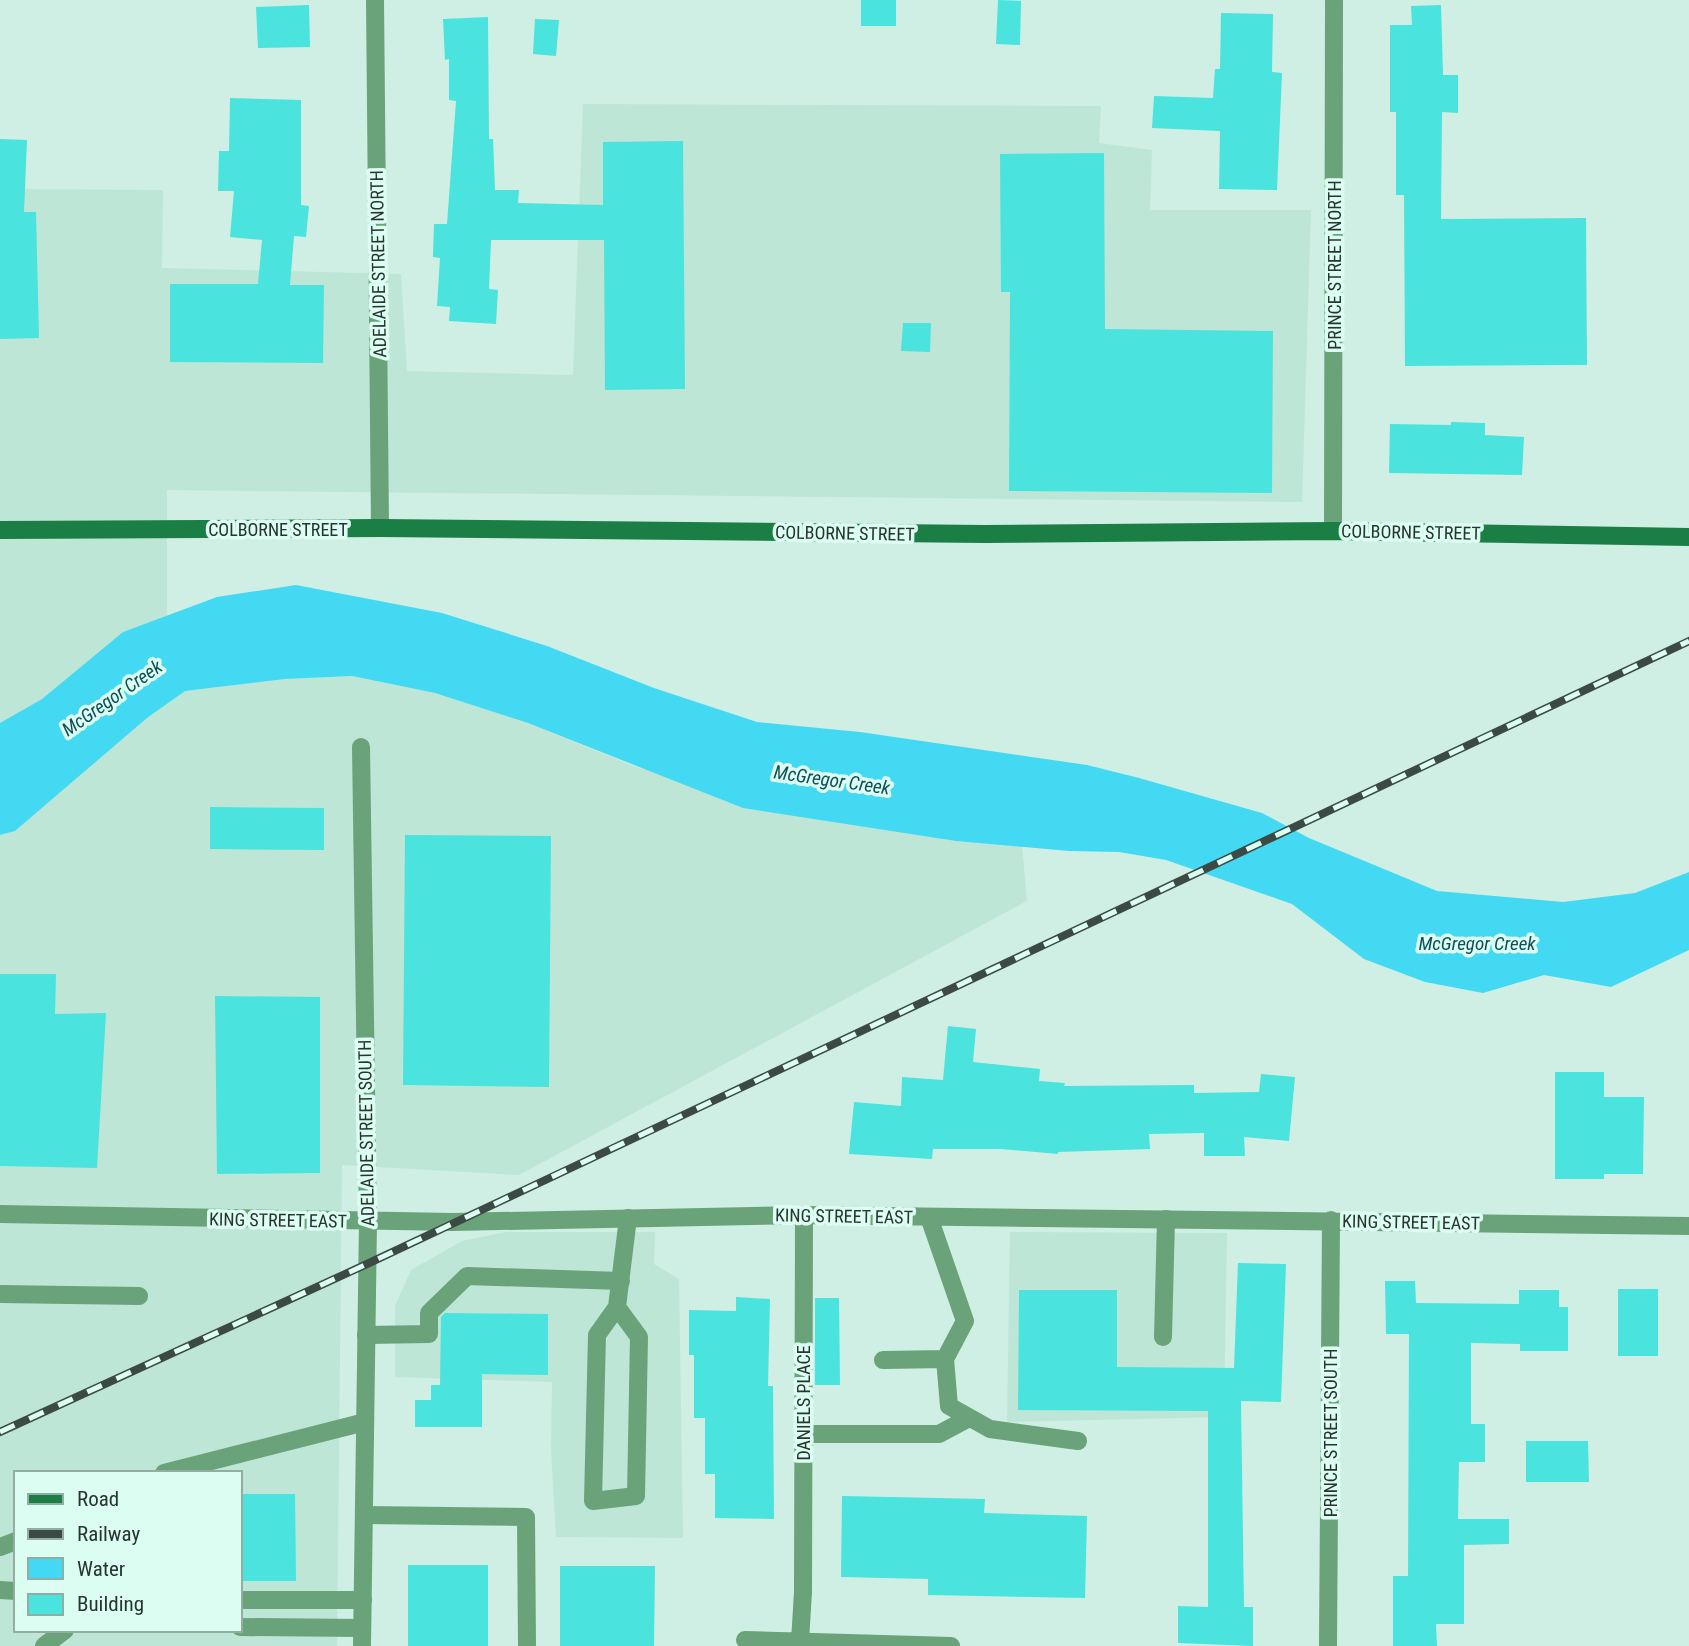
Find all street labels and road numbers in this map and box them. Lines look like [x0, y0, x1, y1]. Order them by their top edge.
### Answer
street label: ADELAIDE STREET NORTH [366, 170, 390, 358]
street label: PRINCE STREET NORTH [1324, 180, 1345, 350]
street label: COLBORNE STREET [208, 519, 348, 540]
street label: COLBORNE STREET [1341, 520, 1481, 544]
street label: COLBORNE STREET [775, 521, 915, 545]
street label: ADELAIDE STREET SOUTH [354, 1039, 378, 1227]
street label: KING STREET EAST [775, 1204, 913, 1228]
street label: KING STREET EAST [209, 1208, 347, 1232]
street label: KING STREET EAST [1342, 1210, 1480, 1234]
street label: DANIELS PLACE [793, 1345, 814, 1461]
street label: PRINCE STREET SOUTH [1320, 1349, 1341, 1517]

